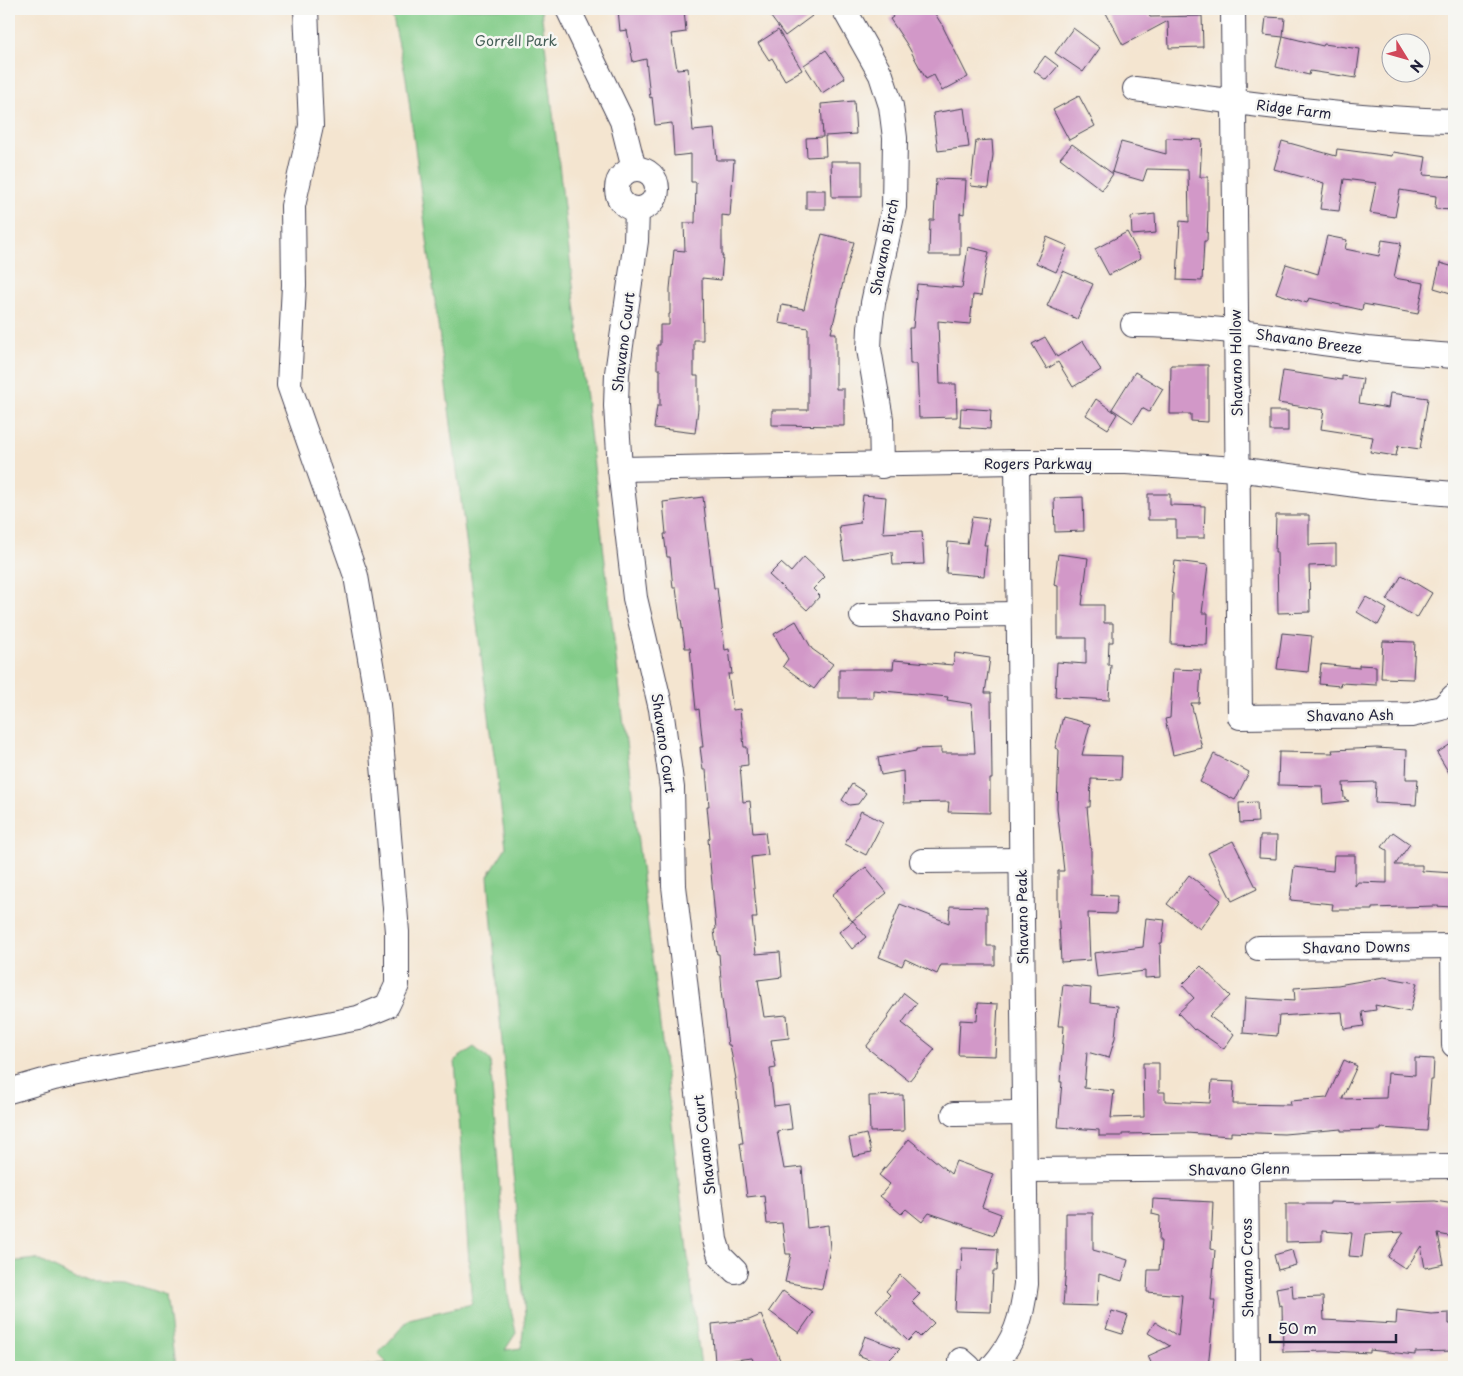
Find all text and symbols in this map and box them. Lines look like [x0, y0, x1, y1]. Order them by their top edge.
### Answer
park label: Gorrell Park [475, 30, 558, 51]
north arrow [1380, 32, 1430, 82]
text: N [1405, 55, 1429, 77]
street label: Ridge Farm [1255, 94, 1333, 124]
street label: Shavano Birch [864, 197, 904, 297]
street label: Shavano Court [606, 290, 640, 393]
street label: Shavano Hollow [1225, 309, 1247, 417]
street label: Shavano Breeze [1254, 323, 1364, 359]
street label: Rogers Parkway [984, 453, 1092, 474]
street label: Shavano Point [891, 604, 989, 626]
street label: Shavano Court [647, 692, 681, 795]
street label: Shavano Ash [1306, 704, 1394, 726]
street label: Shavano Peak [1011, 869, 1033, 965]
street label: Shavano Downs [1302, 936, 1410, 958]
street label: Shavano Court [687, 1093, 721, 1196]
street label: Shavano Glenn [1188, 1158, 1290, 1180]
street label: Shavano Cross [1236, 1217, 1258, 1318]
scale bar [1270, 1311, 1397, 1343]
text: 50 m [1278, 1316, 1317, 1339]

